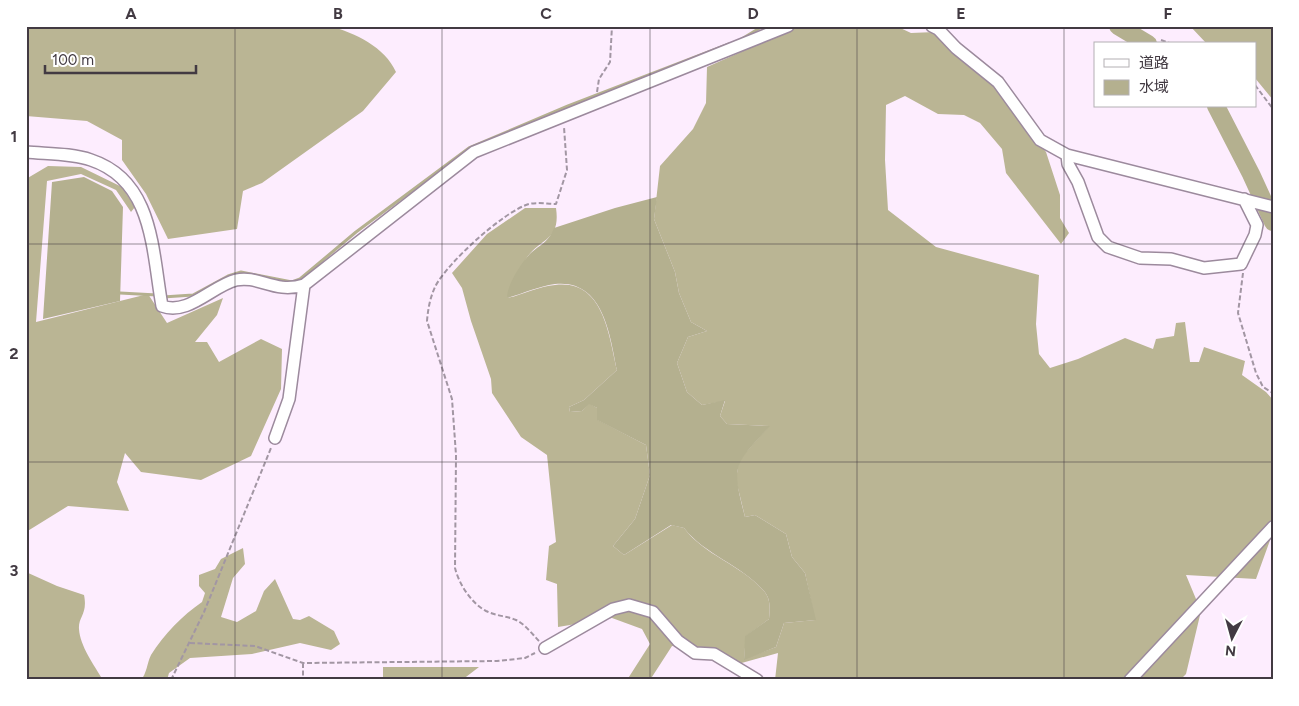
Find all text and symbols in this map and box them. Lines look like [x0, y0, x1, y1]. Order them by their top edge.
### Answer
text: A [125, 4, 137, 23]
text: B [333, 4, 343, 23]
text: C [540, 4, 552, 23]
text: D [747, 4, 759, 23]
text: E [956, 4, 966, 23]
text: F [1164, 4, 1173, 23]
scale bar [45, 42, 196, 74]
legend [1094, 42, 1256, 108]
text: 100 m [52, 51, 94, 69]
text: 道路 [1139, 54, 1169, 72]
text: 水域 [1139, 78, 1169, 96]
text: 1 [11, 127, 17, 146]
text: 2 [9, 344, 19, 363]
text: 3 [10, 561, 19, 580]
north arrow [1206, 614, 1256, 664]
text: N [1224, 641, 1237, 659]

